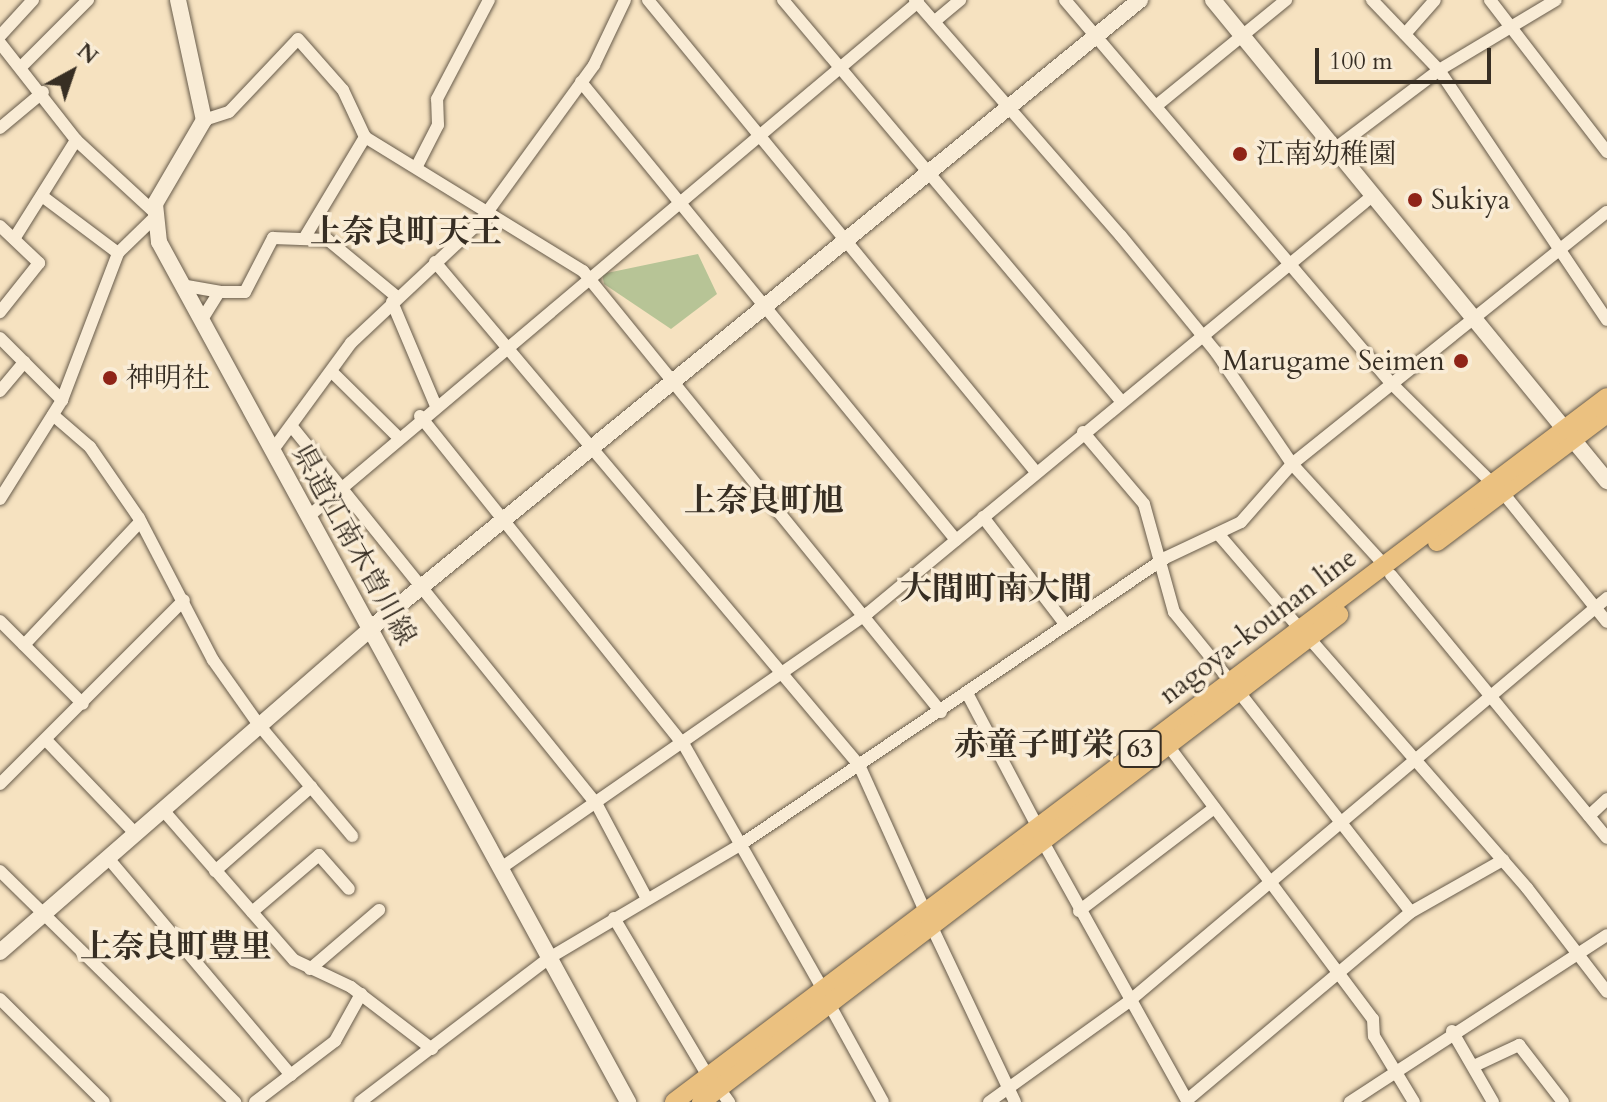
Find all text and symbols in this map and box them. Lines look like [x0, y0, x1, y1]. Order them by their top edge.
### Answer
north arrow [32, 32, 112, 112]
scale bar [1319, 32, 1495, 82]
text: N [70, 36, 104, 71]
text: 100 m [1329, 45, 1393, 78]
place label: 江南幼稚園 [1256, 137, 1396, 171]
marker: 江南幼稚園 [1231, 145, 1249, 163]
place label: Sukiya [1431, 183, 1510, 217]
marker: Sukiya [1406, 191, 1424, 209]
district label: 上奈良町天王 [310, 213, 502, 251]
place label: Marugame Seimen [1222, 344, 1445, 378]
marker: Marugame Seimen [1452, 352, 1470, 370]
place label: 神明社 [126, 361, 210, 395]
marker: 神明社 [101, 369, 119, 387]
street label: 県道江南木曽川線 [285, 439, 423, 651]
district label: 上奈良町旭 [684, 482, 844, 520]
street label: nagoya-kounan line [1153, 541, 1363, 711]
district label: 大間町南大間 [900, 570, 1092, 608]
district label: 赤童子町栄 [954, 726, 1114, 764]
road number: 63 [1118, 727, 1162, 771]
district label: 上奈良町豊里 [80, 928, 272, 966]

